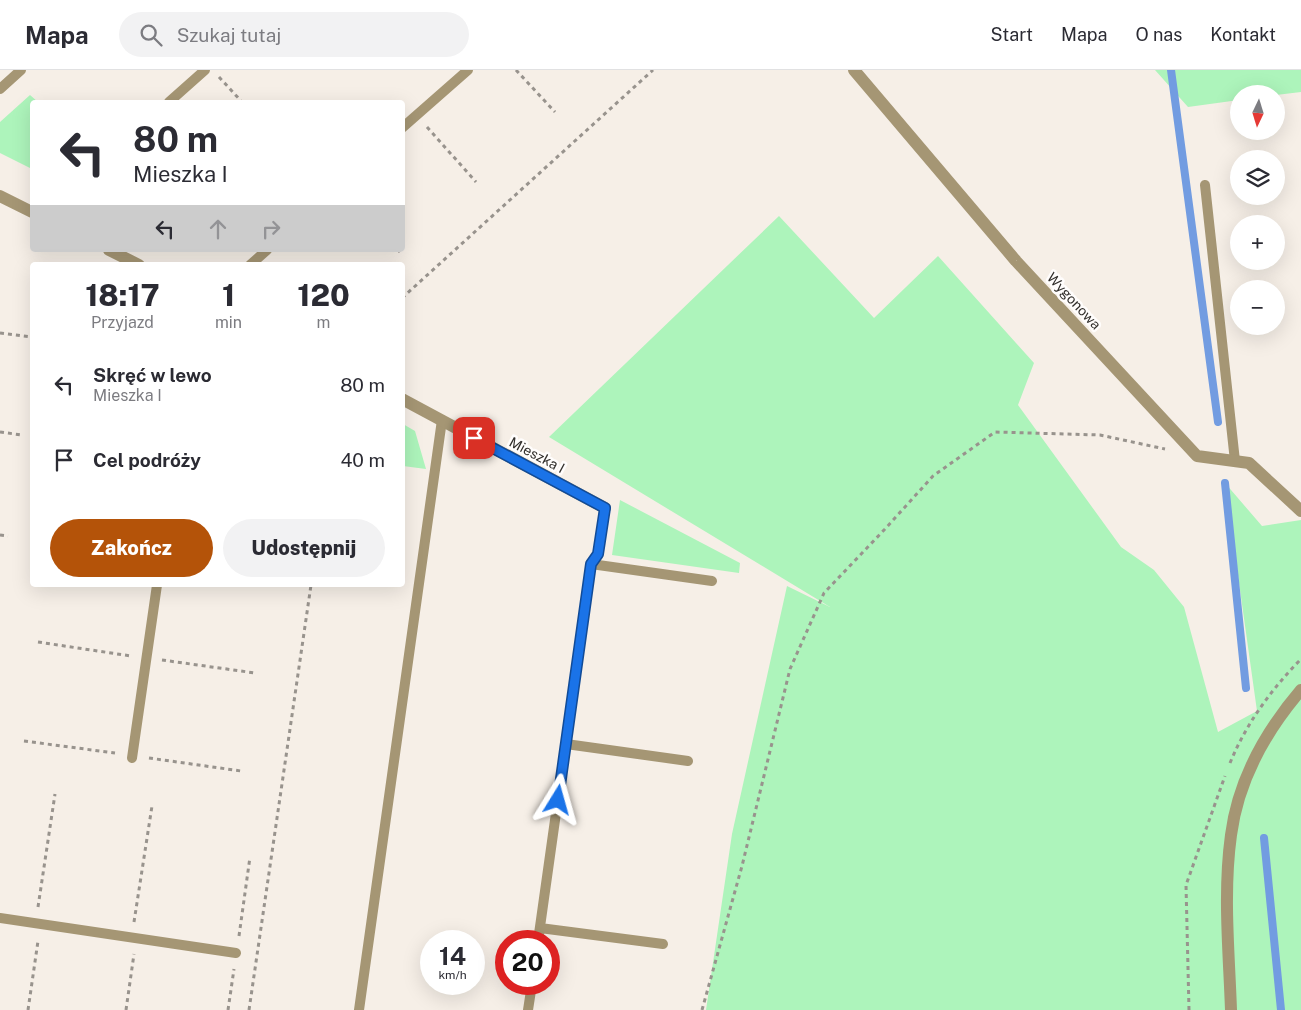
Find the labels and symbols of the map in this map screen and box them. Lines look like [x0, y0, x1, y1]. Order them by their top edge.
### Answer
north arrow [1230, 85, 1285, 140]
street label: Wygonowa [1044, 269, 1104, 333]
pin [453, 417, 495, 459]
street label: Mieszka I [507, 434, 567, 476]
position arrow [531, 773, 583, 825]
speed limit sign: 20 [495, 930, 560, 995]

